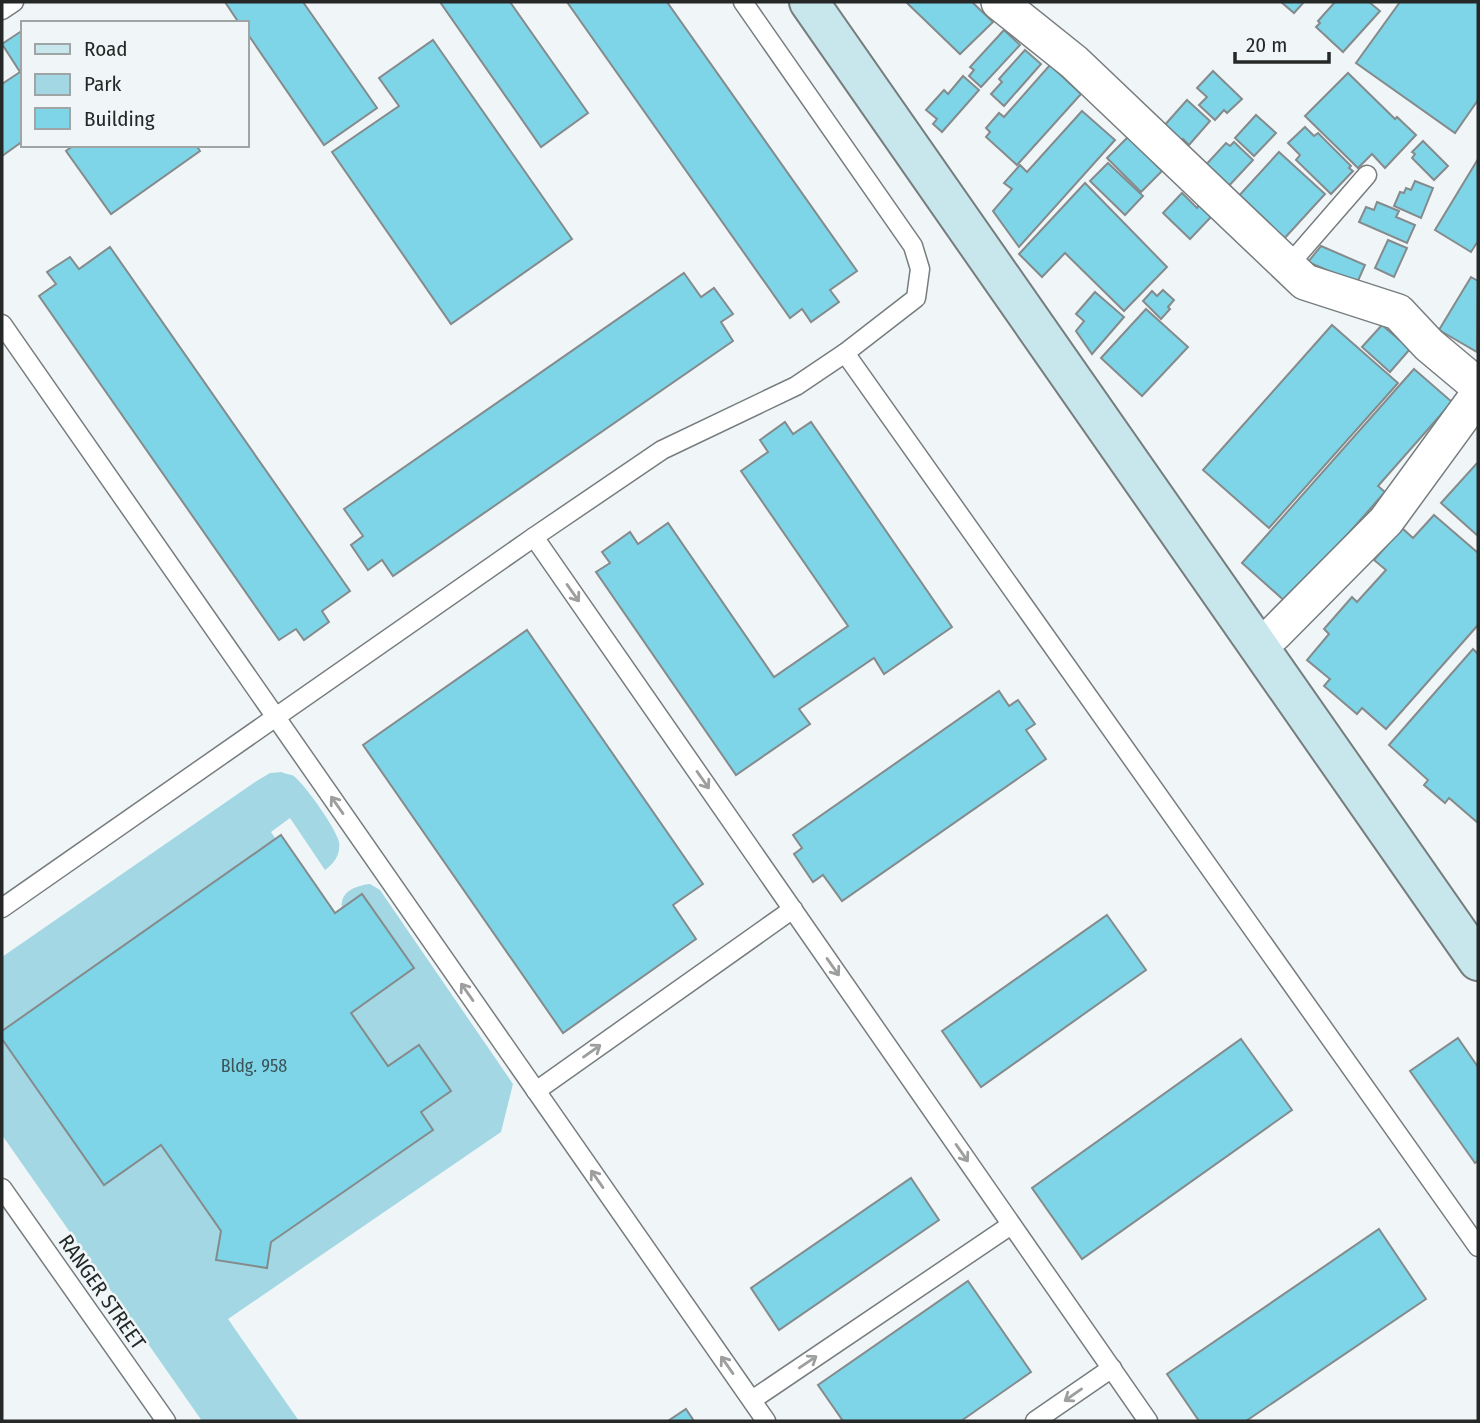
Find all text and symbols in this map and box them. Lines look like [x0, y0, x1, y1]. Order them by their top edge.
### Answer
legend [21, 21, 248, 147]
scale bar [1235, 21, 1330, 65]
text: 20 m [1246, 32, 1287, 58]
text: Road [84, 36, 128, 62]
text: Park [84, 71, 122, 97]
text: Building [84, 106, 155, 132]
one-way arrow [566, 583, 580, 602]
one-way arrow [696, 770, 710, 789]
one-way arrow [330, 796, 344, 815]
one-way arrow [826, 956, 840, 976]
one-way arrow [460, 983, 474, 1002]
one-way arrow [582, 1044, 601, 1058]
house number: Bldg. 958 [221, 1055, 287, 1077]
one-way arrow [955, 1143, 969, 1163]
one-way arrow [590, 1169, 604, 1189]
street label: RANGER STREET [53, 1230, 151, 1355]
one-way arrow [798, 1355, 817, 1369]
one-way arrow [720, 1356, 734, 1375]
one-way arrow [1064, 1388, 1084, 1402]

